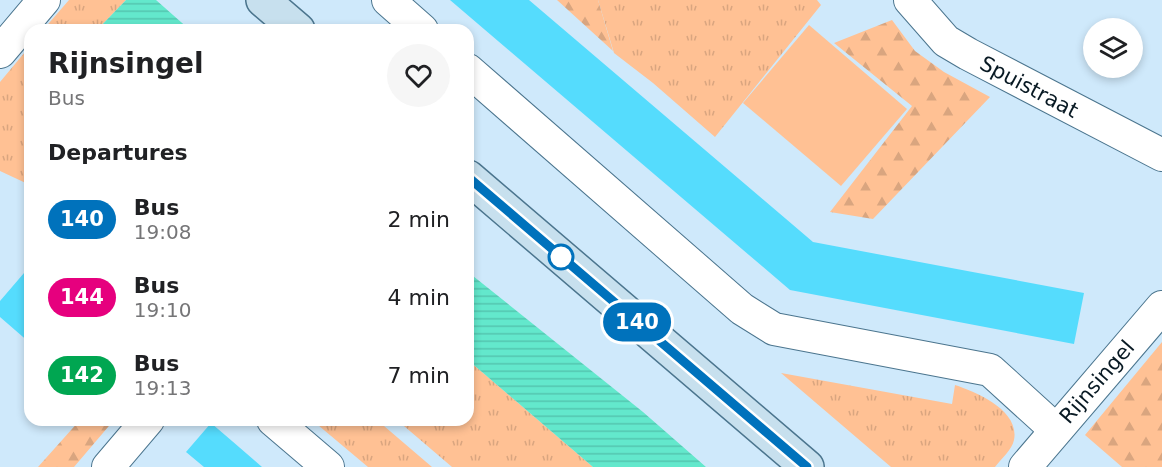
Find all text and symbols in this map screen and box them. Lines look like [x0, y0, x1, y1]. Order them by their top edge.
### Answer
map controls [1083, 18, 1143, 78]
button: layers [1083, 18, 1143, 78]
button: heart [387, 44, 450, 107]
text: Rijnsingel [48, 47, 204, 80]
street label: Spuistraat [976, 51, 1082, 123]
text: Bus [48, 86, 85, 110]
text: Departures [48, 140, 188, 165]
text: Bus [134, 195, 179, 220]
text: 140 [60, 207, 104, 231]
text: 2 min [388, 207, 450, 232]
text: 19:08 [134, 220, 191, 244]
unlabelled marker [548, 244, 574, 270]
text: Bus [134, 273, 179, 298]
text: 144 [60, 285, 104, 309]
text: 4 min [388, 285, 450, 310]
text: 19:10 [134, 298, 191, 322]
line badge: 140 [602, 302, 672, 342]
text: 140 [615, 310, 659, 334]
street label: Rijnsingel [1055, 336, 1139, 428]
text: Bus [134, 351, 179, 376]
text: 142 [60, 363, 104, 387]
text: 7 min [388, 363, 450, 388]
text: 19:13 [134, 376, 191, 400]

